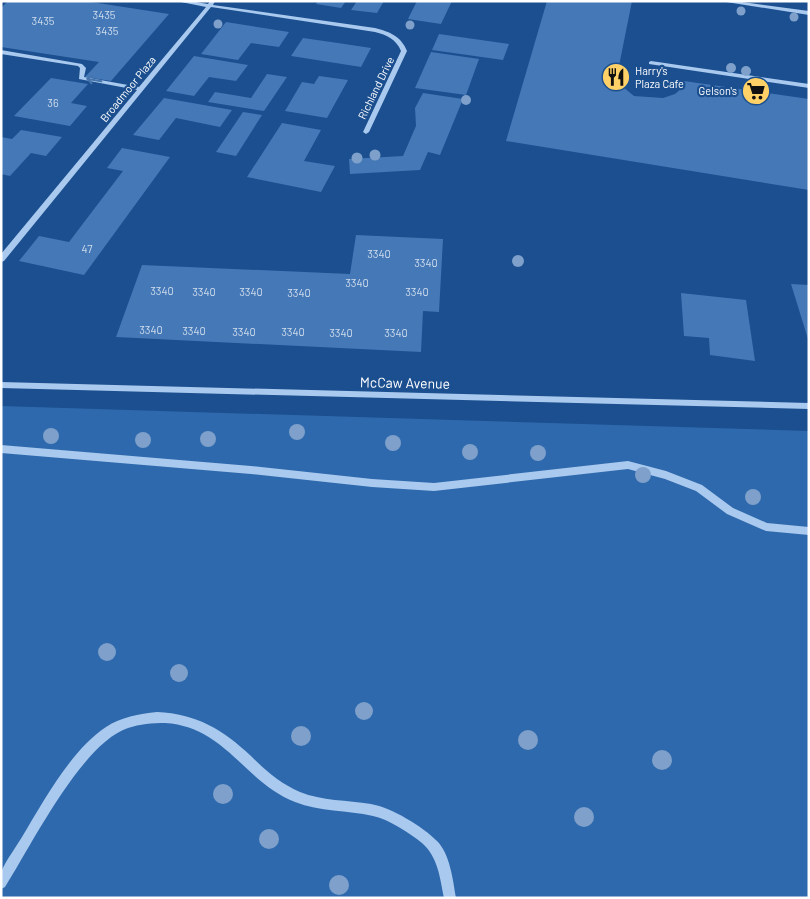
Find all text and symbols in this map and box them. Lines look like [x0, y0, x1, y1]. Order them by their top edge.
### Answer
house number: 3435 [92, 8, 116, 21]
house number: 3435 [31, 14, 55, 27]
house number: 3435 [95, 24, 119, 37]
street label: Broadmoor Plaza [97, 53, 158, 124]
street label: Richland Drive [355, 54, 396, 121]
restaurant icon: Harry's Plaza Cafe [601, 62, 631, 92]
place label: Harry's Plaza Cafe [635, 64, 684, 90]
one-way arrow [86, 75, 102, 85]
supermarket icon: Gelson's [741, 76, 771, 106]
place label: Gelson's [699, 84, 737, 97]
house number: 36 [47, 96, 59, 109]
house number: 47 [82, 242, 92, 255]
house number: 3340 [367, 247, 391, 260]
house number: 3340 [414, 256, 438, 269]
house number: 3340 [345, 276, 369, 289]
house number: 3340 [150, 284, 174, 297]
house number: 3340 [192, 285, 216, 298]
house number: 3340 [239, 285, 263, 298]
house number: 3340 [405, 285, 429, 298]
house number: 3340 [287, 286, 311, 299]
house number: 3340 [139, 323, 163, 336]
house number: 3340 [182, 324, 206, 337]
house number: 3340 [232, 325, 256, 338]
house number: 3340 [281, 325, 305, 338]
house number: 3340 [329, 326, 353, 339]
house number: 3340 [384, 326, 408, 339]
street label: McCaw Avenue [360, 373, 450, 392]

